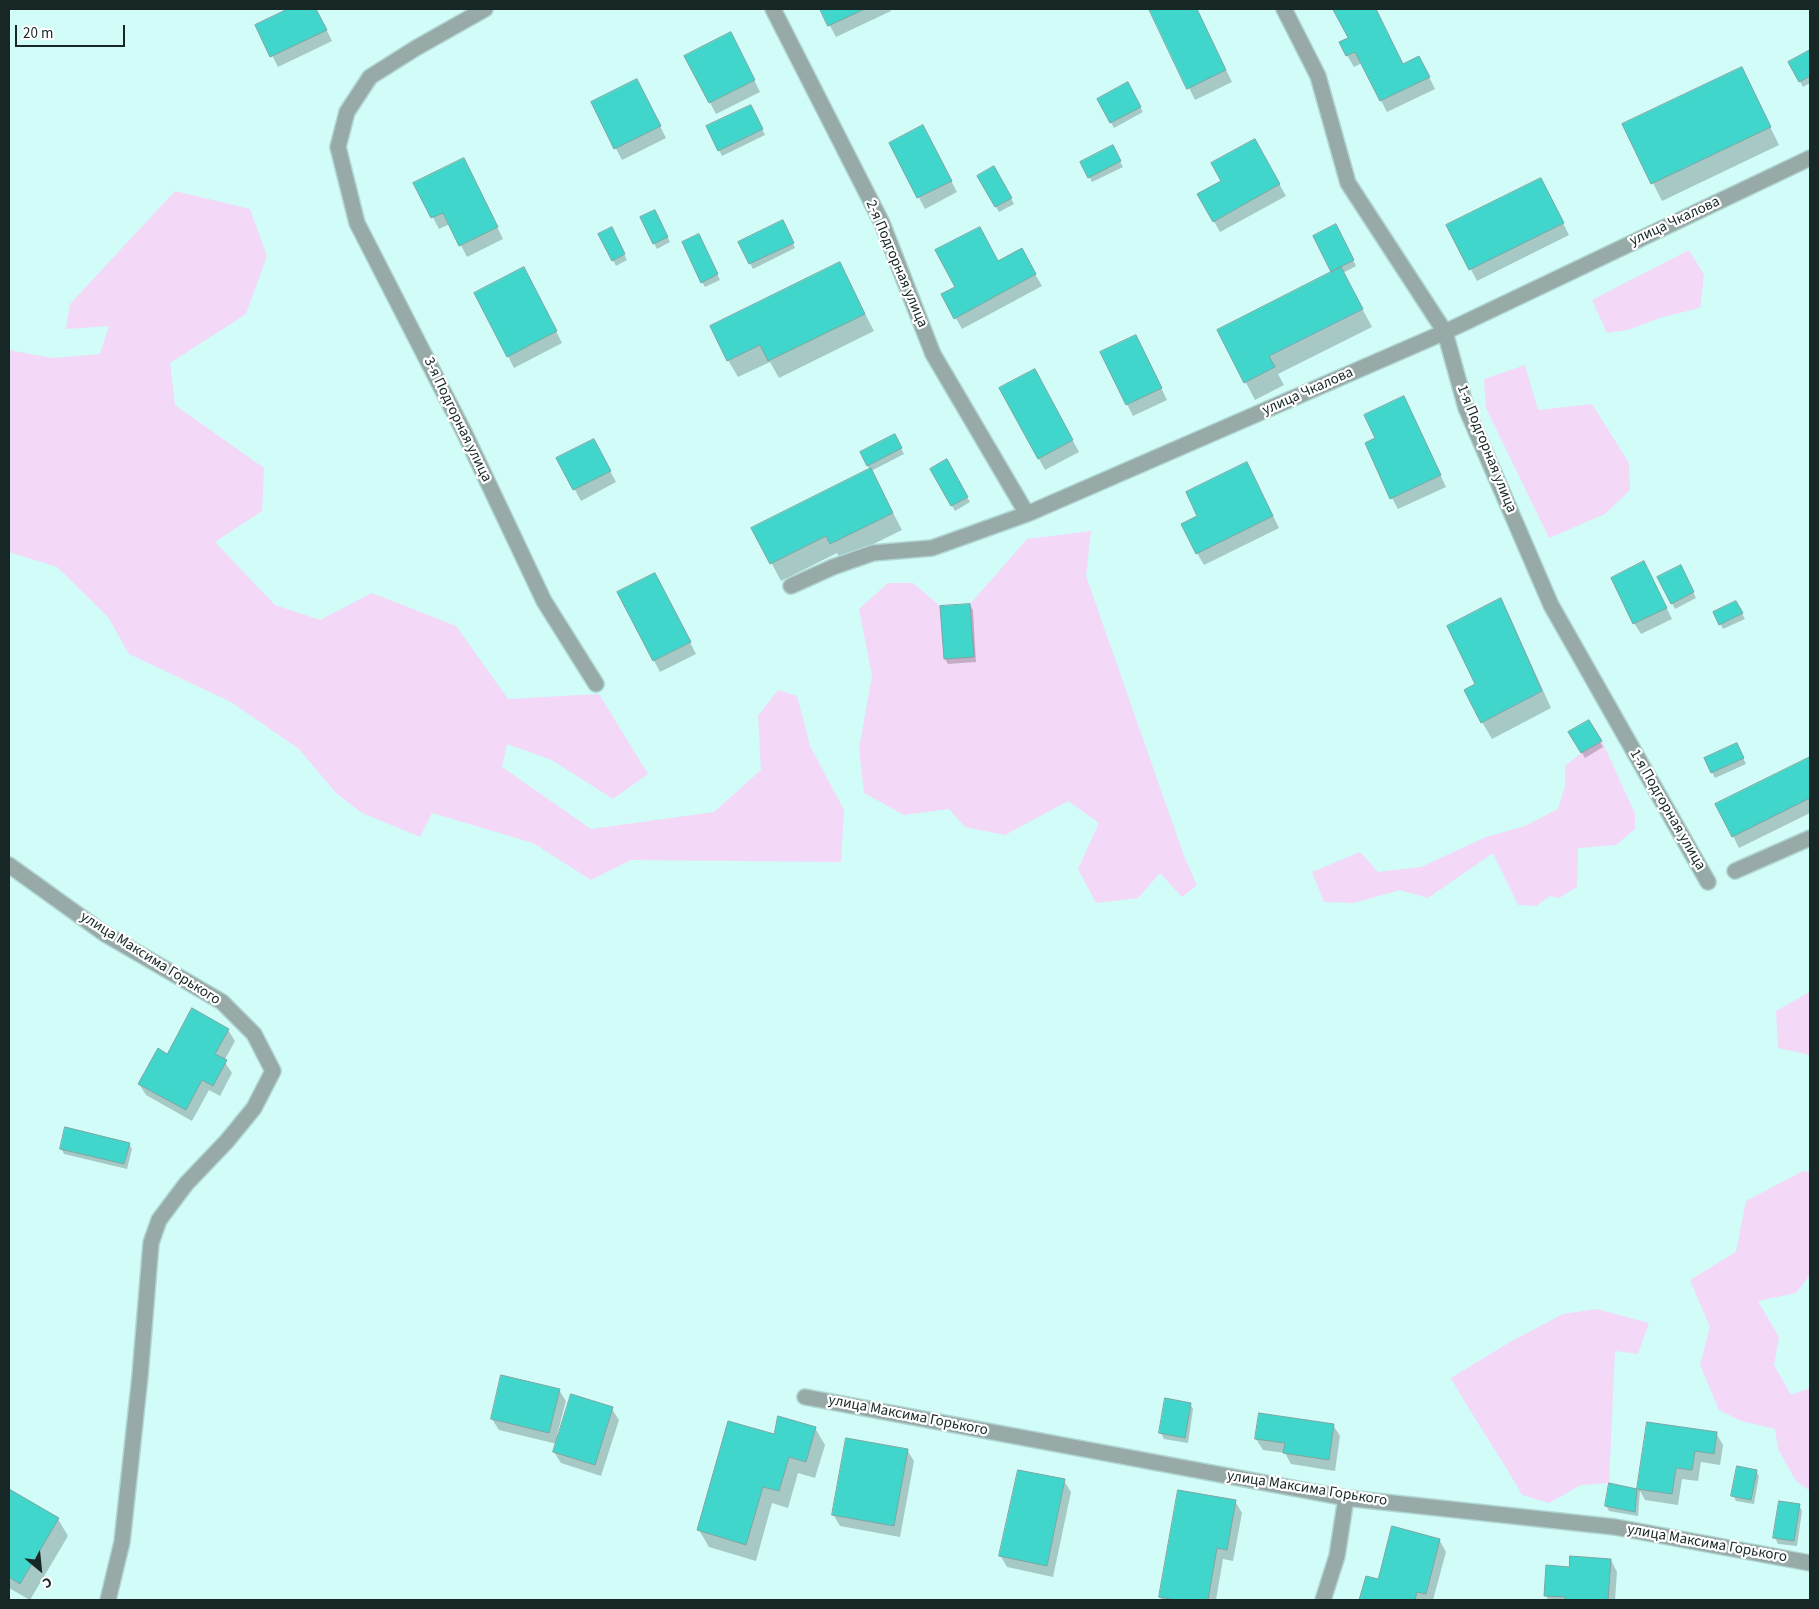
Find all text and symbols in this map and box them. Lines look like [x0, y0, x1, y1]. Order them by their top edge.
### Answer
scale bar [18, 15, 128, 47]
text: 20 m [23, 23, 53, 44]
street label: улица Чкалова [1627, 193, 1723, 251]
street label: 2-я Подгорная улица [861, 198, 931, 330]
street label: 3-я Подгорная улица [419, 355, 495, 485]
street label: улица Чкалова [1260, 364, 1356, 420]
street label: 1-я Подгорная улица [1452, 382, 1520, 516]
street label: 1-я Подгорная улица [1625, 746, 1709, 874]
street label: улица Максима Горького [77, 908, 223, 1010]
street label: улица Максима Горького [827, 1392, 989, 1440]
street label: улица Максима Горького [1226, 1467, 1388, 1511]
street label: улица Максима Горького [1626, 1521, 1788, 1567]
north arrow [15, 1544, 65, 1594]
text: С [39, 1572, 55, 1593]

